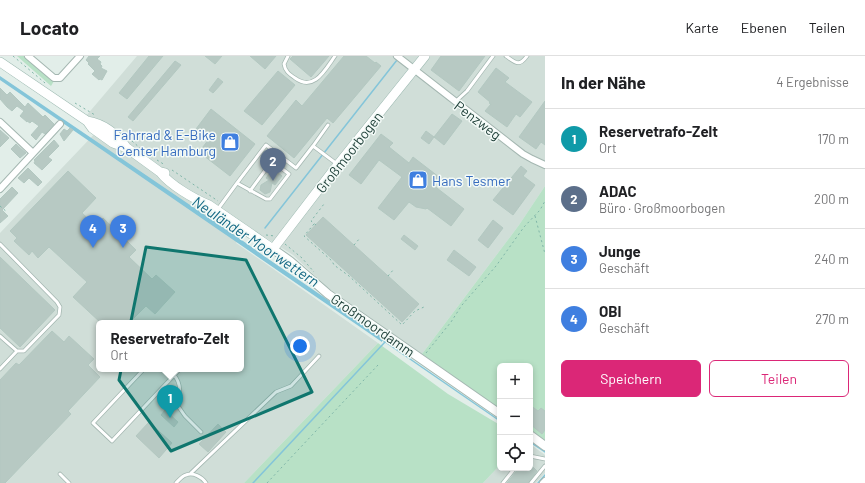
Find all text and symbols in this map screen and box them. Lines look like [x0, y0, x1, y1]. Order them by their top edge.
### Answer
text: Locato [20, 16, 79, 39]
text: Karte [685, 19, 719, 36]
text: Ebenen [741, 19, 787, 36]
text: Teilen [809, 19, 845, 36]
text: In der Nähe [561, 72, 646, 92]
text: 4 Ergebnisse [776, 74, 849, 90]
street label: Penzweg [451, 97, 505, 143]
street label: Großmoorbogen [312, 108, 386, 196]
text: Reservetrafo-Zelt [599, 122, 718, 140]
place label: Fahrrad & E-Bike Center Hamburg [113, 126, 216, 159]
shop icon: Fahrrad & E-Bike Center Hamburg [219, 131, 241, 153]
text: 1 [572, 131, 576, 147]
text: 170 m [818, 131, 849, 147]
text: Ort [599, 140, 617, 156]
pin: 2 [260, 148, 286, 181]
shop icon: Hans Tesmer [407, 169, 429, 191]
place label: Hans Tesmer [432, 172, 510, 189]
text: ADAC [599, 182, 637, 200]
text: 2 [570, 191, 578, 207]
text: 200 m [814, 191, 849, 207]
water label: Neuländer Moorwettern [189, 192, 323, 290]
text: Büro · Großmoorbogen [599, 200, 725, 216]
pin: 4 [80, 215, 106, 248]
pin: 3 [110, 215, 136, 248]
text: Junge [599, 242, 641, 260]
text: 3 [570, 251, 578, 267]
text: 240 m [814, 251, 849, 267]
text: Geschäft [599, 260, 650, 276]
street label: Großmoordamm [328, 290, 418, 360]
text: OBI [599, 302, 622, 320]
text: 4 [570, 311, 578, 327]
text: 270 m [815, 311, 849, 327]
popup [96, 320, 244, 372]
text: Geschäft [599, 320, 650, 336]
text: Reservetrafo-Zelt [111, 329, 229, 347]
your location [290, 336, 310, 356]
text: Ort [111, 347, 128, 363]
button: Speichern [561, 360, 701, 397]
button: Teilen [709, 360, 849, 397]
map controls [497, 363, 533, 471]
button: + [497, 363, 533, 399]
pin: 1 [157, 385, 183, 418]
button: − [497, 399, 533, 435]
button: locate [497, 435, 533, 471]

